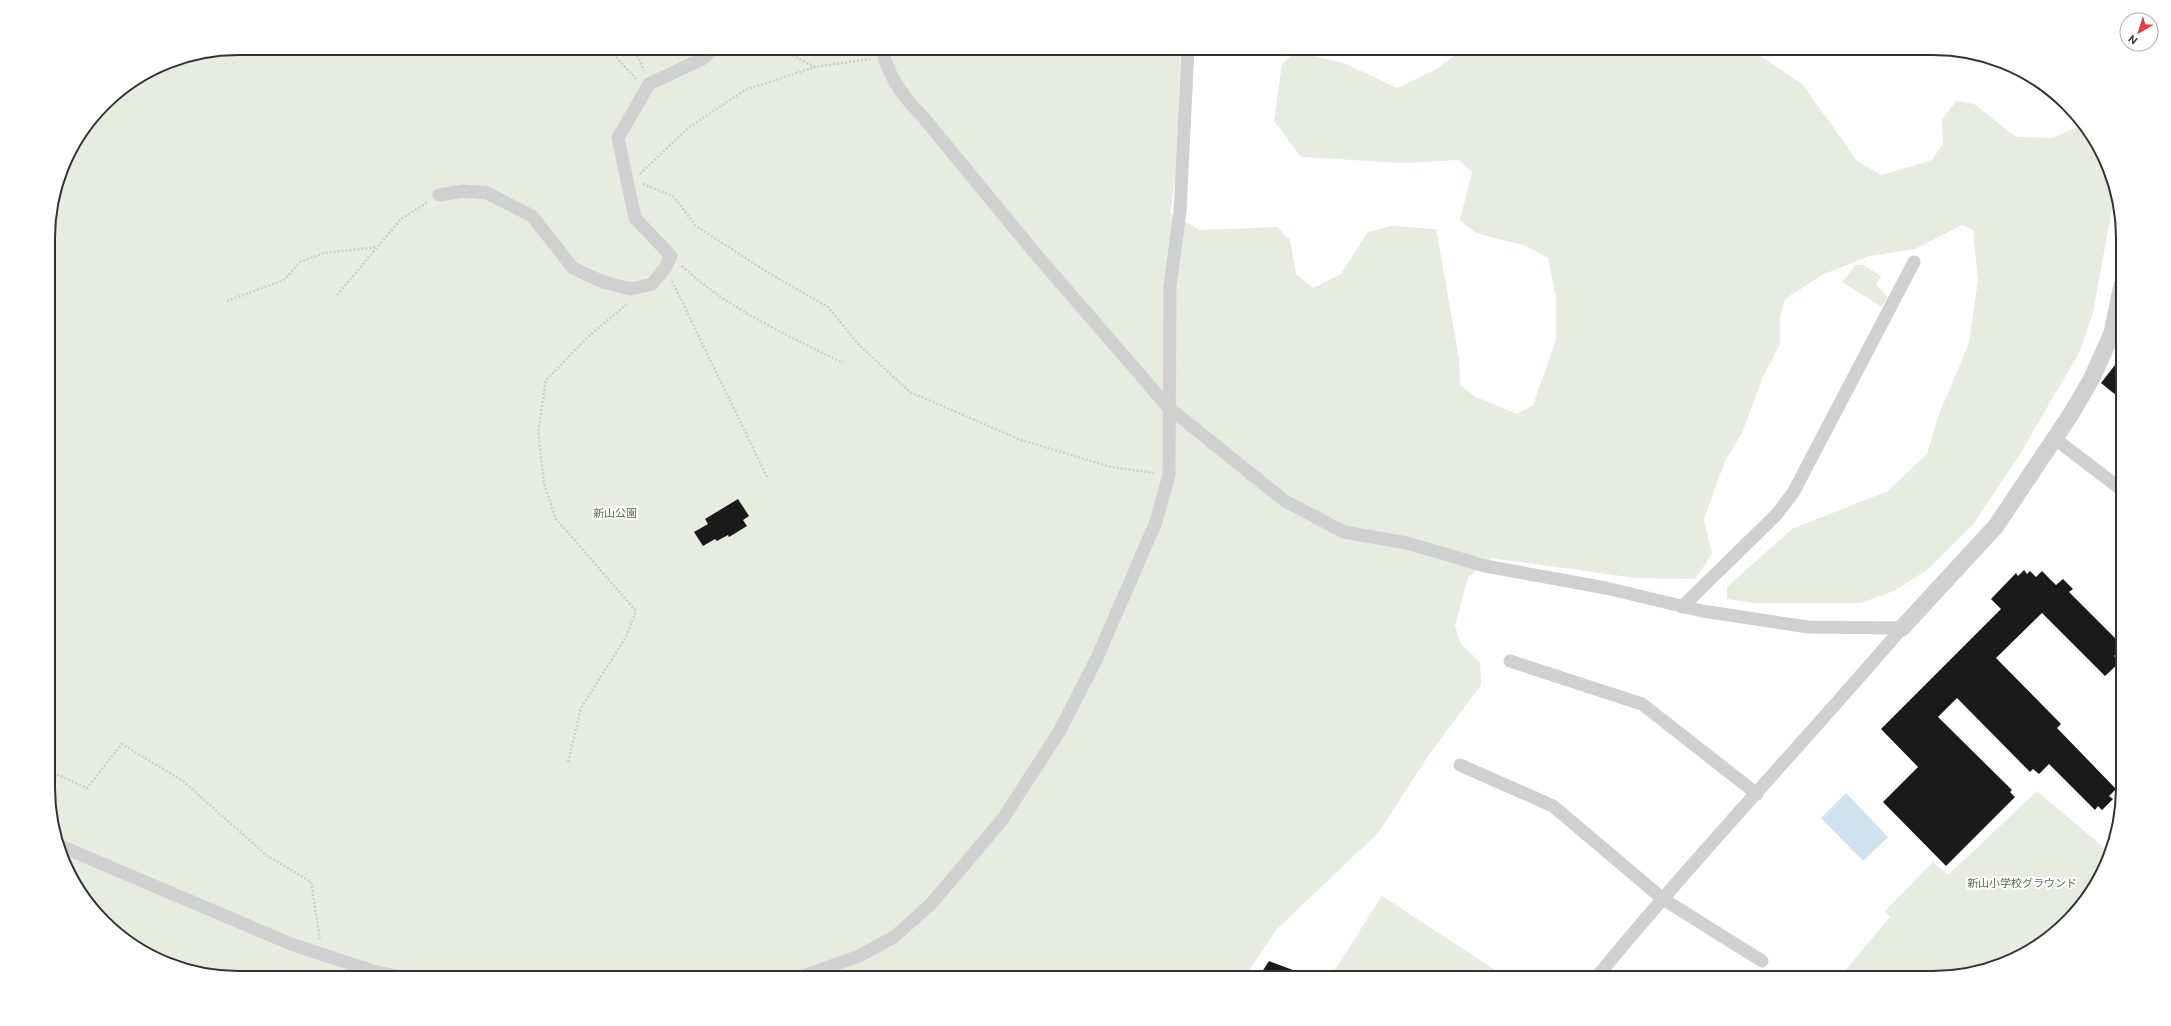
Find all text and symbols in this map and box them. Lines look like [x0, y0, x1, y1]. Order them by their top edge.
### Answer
north arrow [2119, 12, 2159, 52]
text: N [2126, 33, 2140, 47]
park label: 新山公園 [593, 507, 637, 519]
park label: 新山小学校グラウンド [1967, 877, 2077, 889]

